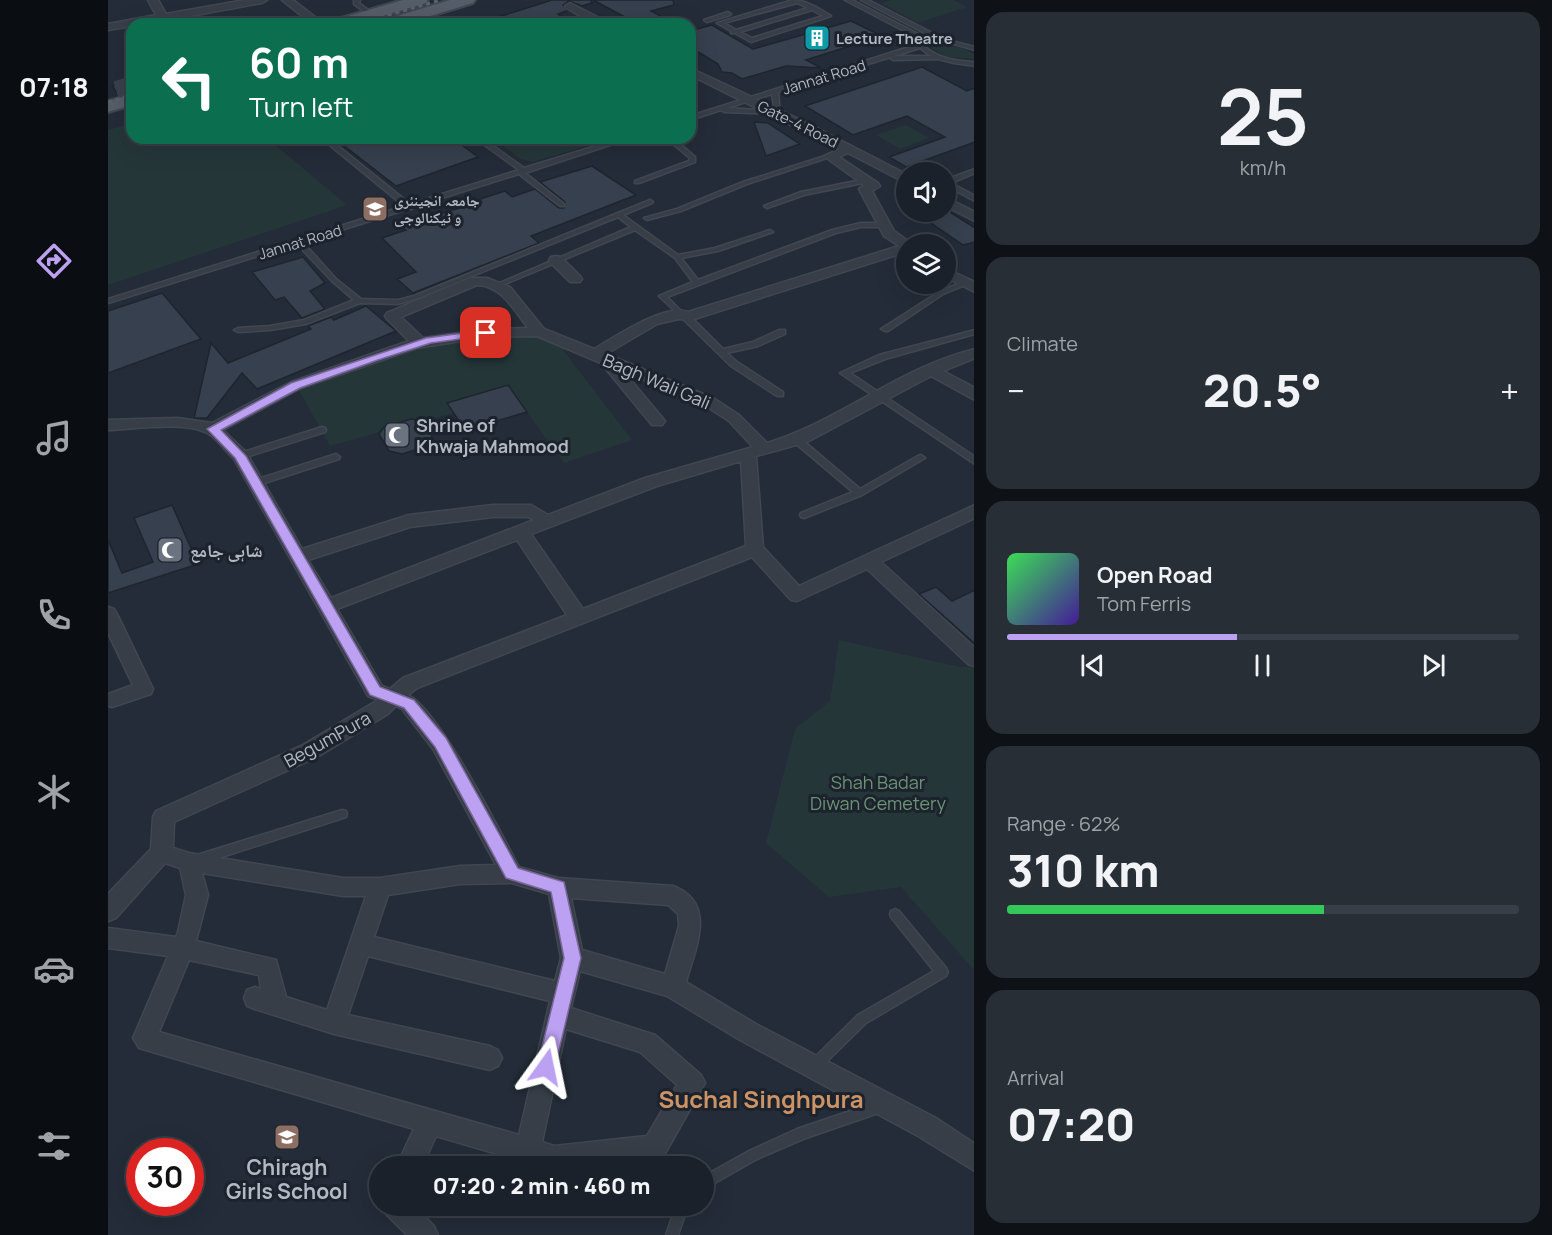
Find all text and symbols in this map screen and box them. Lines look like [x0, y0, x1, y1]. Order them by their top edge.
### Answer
building icon: Lecture Theatre [802, 23, 832, 53]
place label: Lecture Theatre [836, 28, 953, 49]
text: 60 m [249, 33, 349, 91]
icon: left [150, 42, 228, 120]
street label: Jannat Road [780, 54, 868, 100]
text: 25 [1217, 62, 1309, 168]
text: 07:18 [19, 68, 89, 105]
text: Turn left [249, 88, 353, 125]
street label: Gate-4 Road [754, 95, 842, 153]
text: km/h [1240, 154, 1286, 181]
map controls [896, 162, 956, 294]
button: sound [896, 162, 956, 222]
place label: جامعہ انجینئری و ٹیکنالوجی [394, 190, 480, 228]
school or university icon: جامعہ انجینئری و ٹیکنالوجی [360, 194, 390, 224]
street label: Jannat Road [256, 219, 344, 265]
button: layers [896, 234, 956, 294]
icon: directions [33, 240, 75, 282]
pin [460, 307, 511, 358]
icon: arrive [469, 316, 502, 349]
text: Climate [1007, 330, 1078, 357]
street label: Bagh Wali Gali [599, 347, 715, 415]
text: 20.5° [1203, 359, 1322, 421]
text: − [1007, 368, 1025, 413]
text: + [1500, 368, 1519, 413]
place label: Shrine of Khwaja Mahmood [416, 413, 569, 458]
icon: music [33, 417, 75, 459]
mosque icon: Shrine of Khwaja Mahmood [382, 420, 412, 450]
mosque icon: شاہی جامع [155, 535, 185, 565]
place label: شاہی جامع [190, 538, 263, 563]
text: Open Road [1097, 560, 1212, 590]
text: Tom Ferris [1097, 590, 1191, 617]
icon: phone [33, 594, 75, 636]
icon: previous [1076, 649, 1109, 682]
icon: pause [1246, 649, 1279, 682]
icon: next [1417, 649, 1450, 682]
street label: BegumPura [279, 705, 375, 773]
park label: Shah Badar Diwan Cemetery [810, 770, 946, 815]
icon: climate [33, 771, 75, 813]
text: Range · 62% [1007, 810, 1121, 837]
text: 310 km [1007, 839, 1159, 901]
icon: car [33, 948, 75, 990]
position arrow [514, 1035, 578, 1099]
text: Arrival [1007, 1064, 1064, 1091]
district label: Suchal Singhpura [658, 1082, 864, 1115]
text: 07:20 [1007, 1093, 1135, 1155]
school or university icon: Chiragh Girls School [272, 1122, 302, 1152]
icon: filters [33, 1125, 75, 1167]
speed limit sign: 30 [126, 1138, 204, 1216]
place label: Chiragh Girls School [226, 1153, 348, 1205]
text: 07:20 · 2 min · 460 m [433, 1171, 650, 1201]

